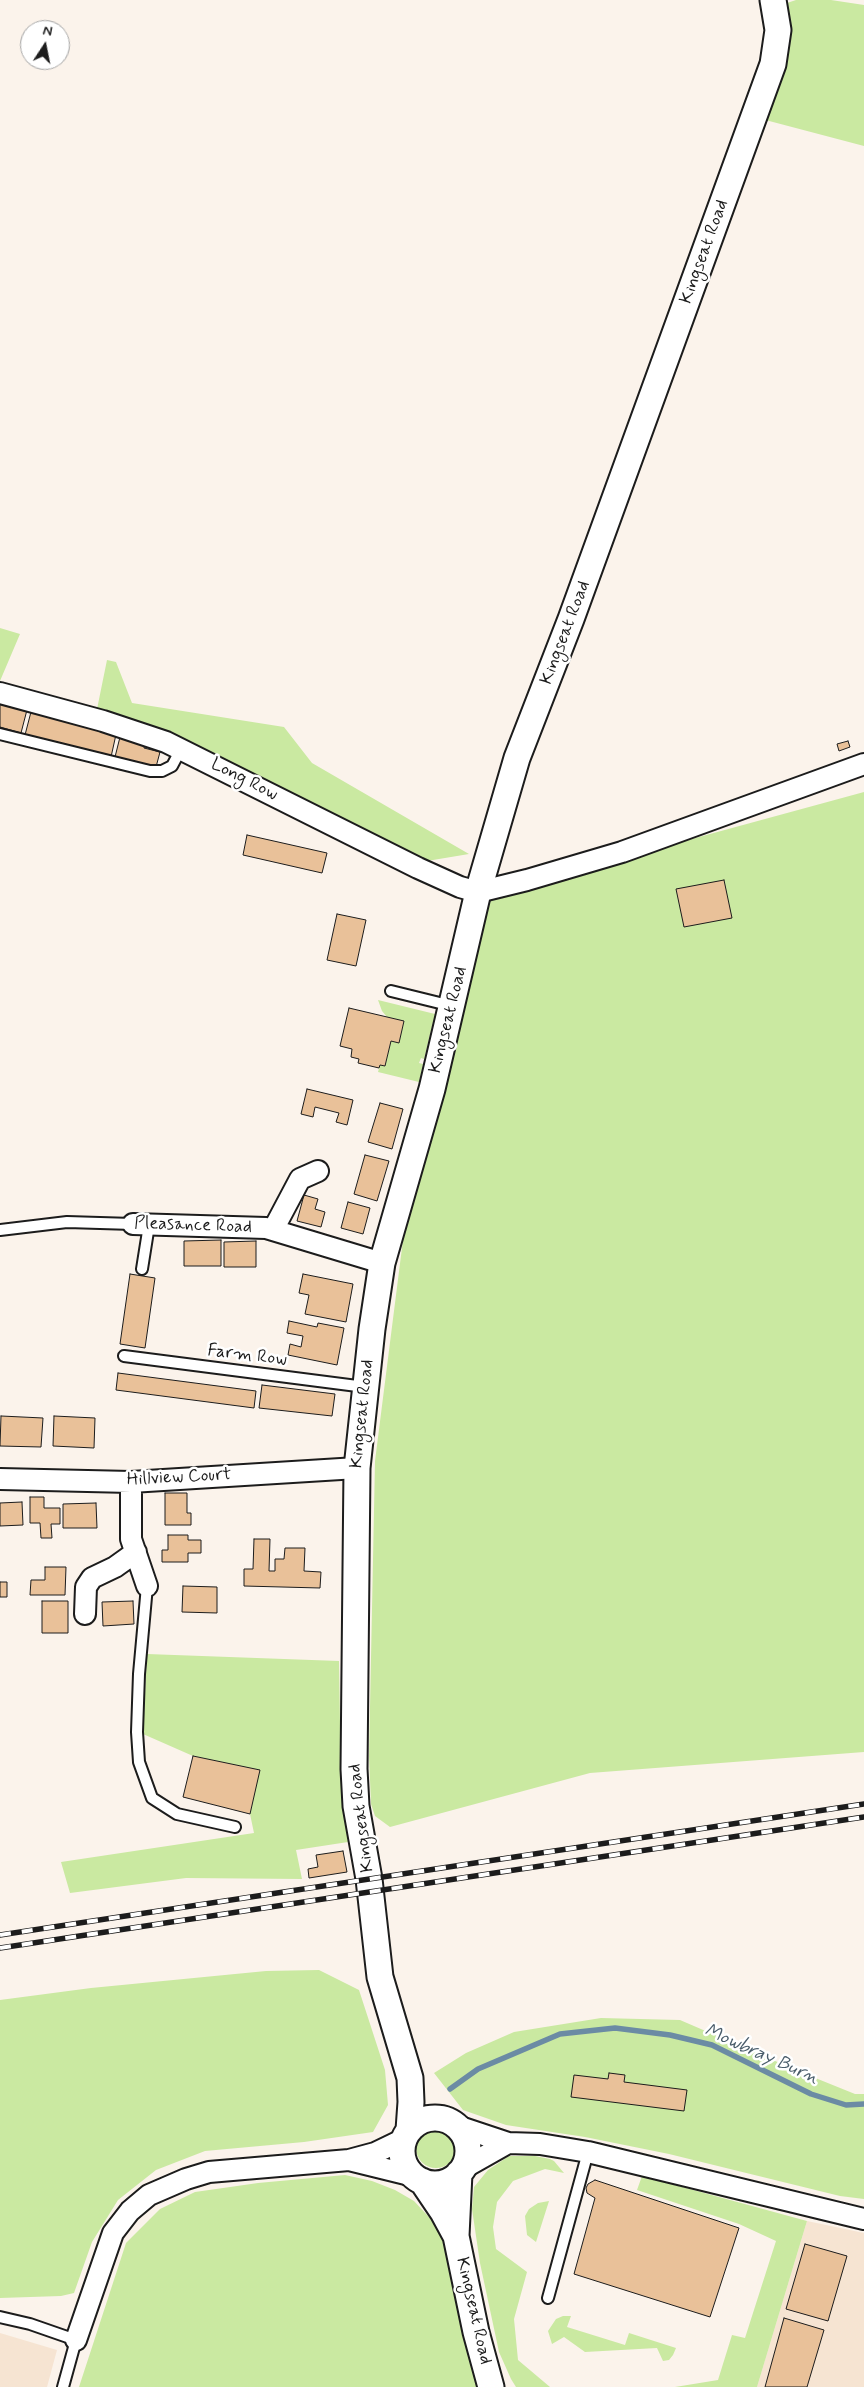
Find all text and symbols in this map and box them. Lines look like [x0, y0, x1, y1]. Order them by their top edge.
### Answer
north arrow [20, 20, 70, 70]
text: N [41, 22, 54, 41]
street label: Kingseat Road [676, 197, 734, 307]
street label: Kingseat Road [536, 578, 596, 688]
street label: Long Row [207, 754, 281, 806]
street label: Kingseat Road [425, 964, 473, 1076]
street label: Pleasance Road [134, 1213, 252, 1239]
street label: Farm Row [206, 1340, 288, 1372]
street label: Kingseat Road [347, 1358, 379, 1470]
street label: Hillview Court [126, 1464, 232, 1492]
street label: Kingseat Road [345, 1762, 379, 1874]
water label: Mowbray Burn [700, 2020, 822, 2090]
street label: Kingseat Road [450, 2255, 496, 2367]

